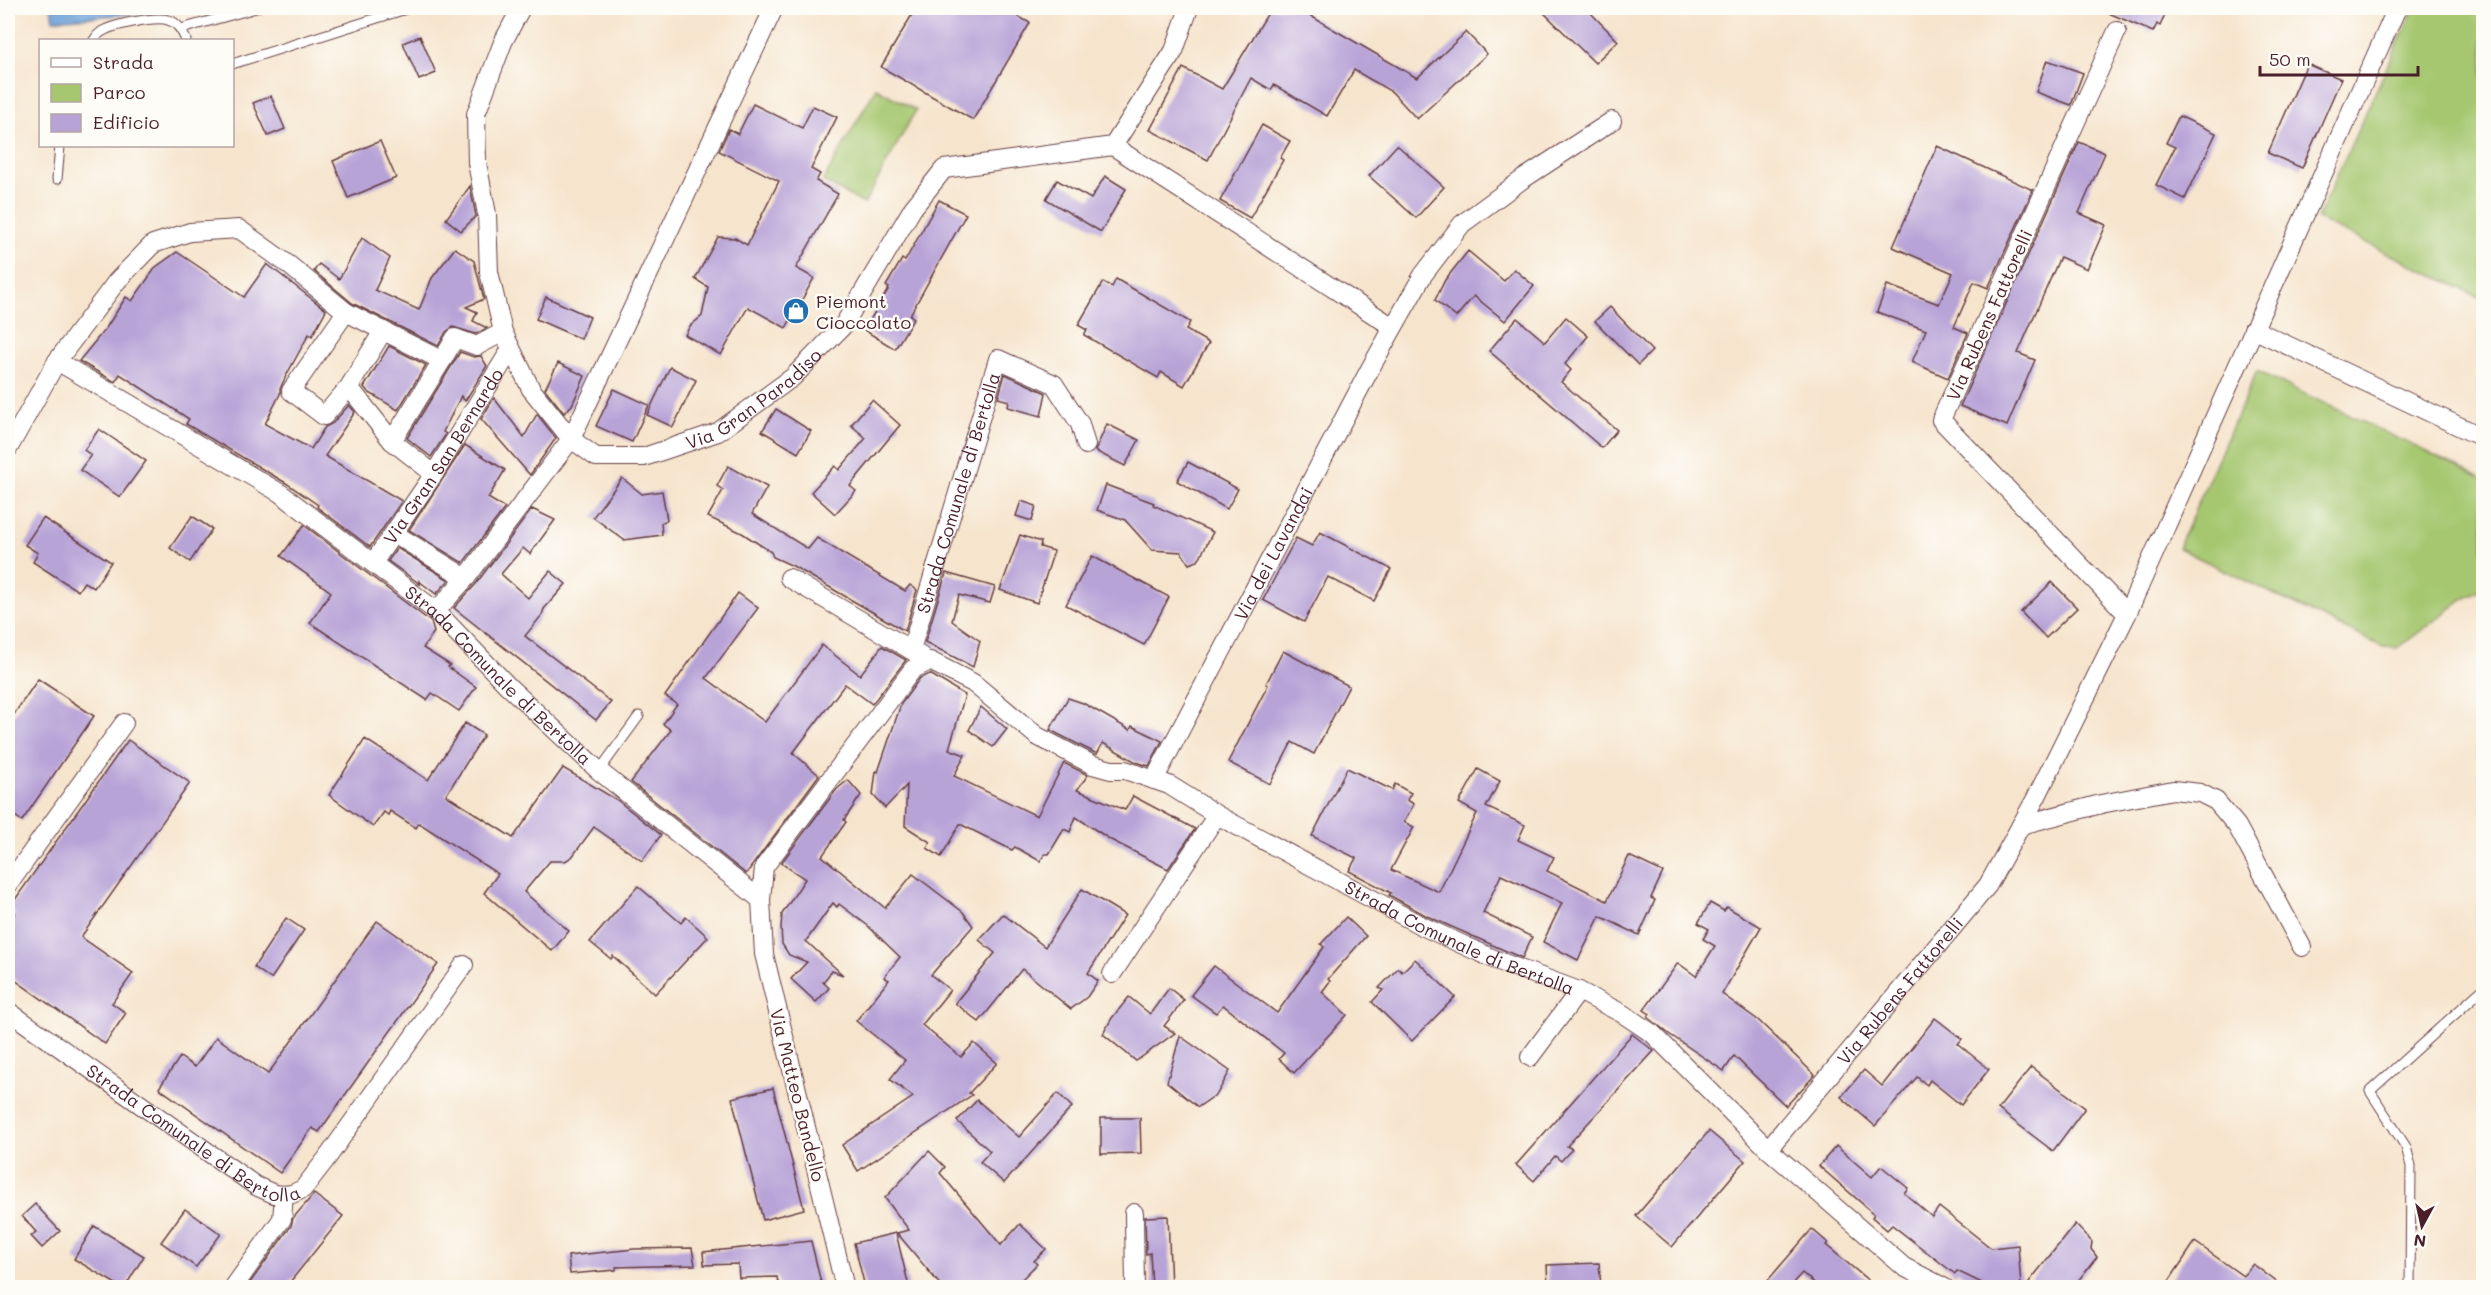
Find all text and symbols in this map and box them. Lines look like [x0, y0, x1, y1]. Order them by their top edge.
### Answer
legend [39, 39, 234, 147]
scale bar [2260, 39, 2418, 77]
text: 50 m [2269, 47, 2311, 71]
text: Strada [93, 50, 154, 74]
text: Parco [93, 80, 146, 104]
text: Edificio [93, 110, 160, 134]
street label: Via Rubens Fattorelli [1940, 226, 2038, 404]
place label: Piemont Cioccolato [816, 289, 912, 334]
shop icon: Piemont Cioccolato [781, 296, 811, 326]
street label: Via Gran Paradiso [682, 343, 827, 454]
street label: Via Gran San Bernardo [378, 363, 508, 548]
street label: Strada Comunale di Bertolla [911, 370, 1005, 616]
street label: Via dei Lavandai [1228, 483, 1318, 624]
street label: Strada Comunale di Bertolla [400, 580, 597, 770]
street label: Strada Comunale di Bertolla [1341, 875, 1578, 1000]
street label: Via Rubens Fattorelli [1831, 912, 1968, 1070]
street label: Via Matteo Bandello [765, 1006, 831, 1184]
street label: Strada Comunale di Bertolla [82, 1058, 304, 1207]
north arrow [2392, 1196, 2452, 1256]
text: N [2412, 1230, 2427, 1253]

